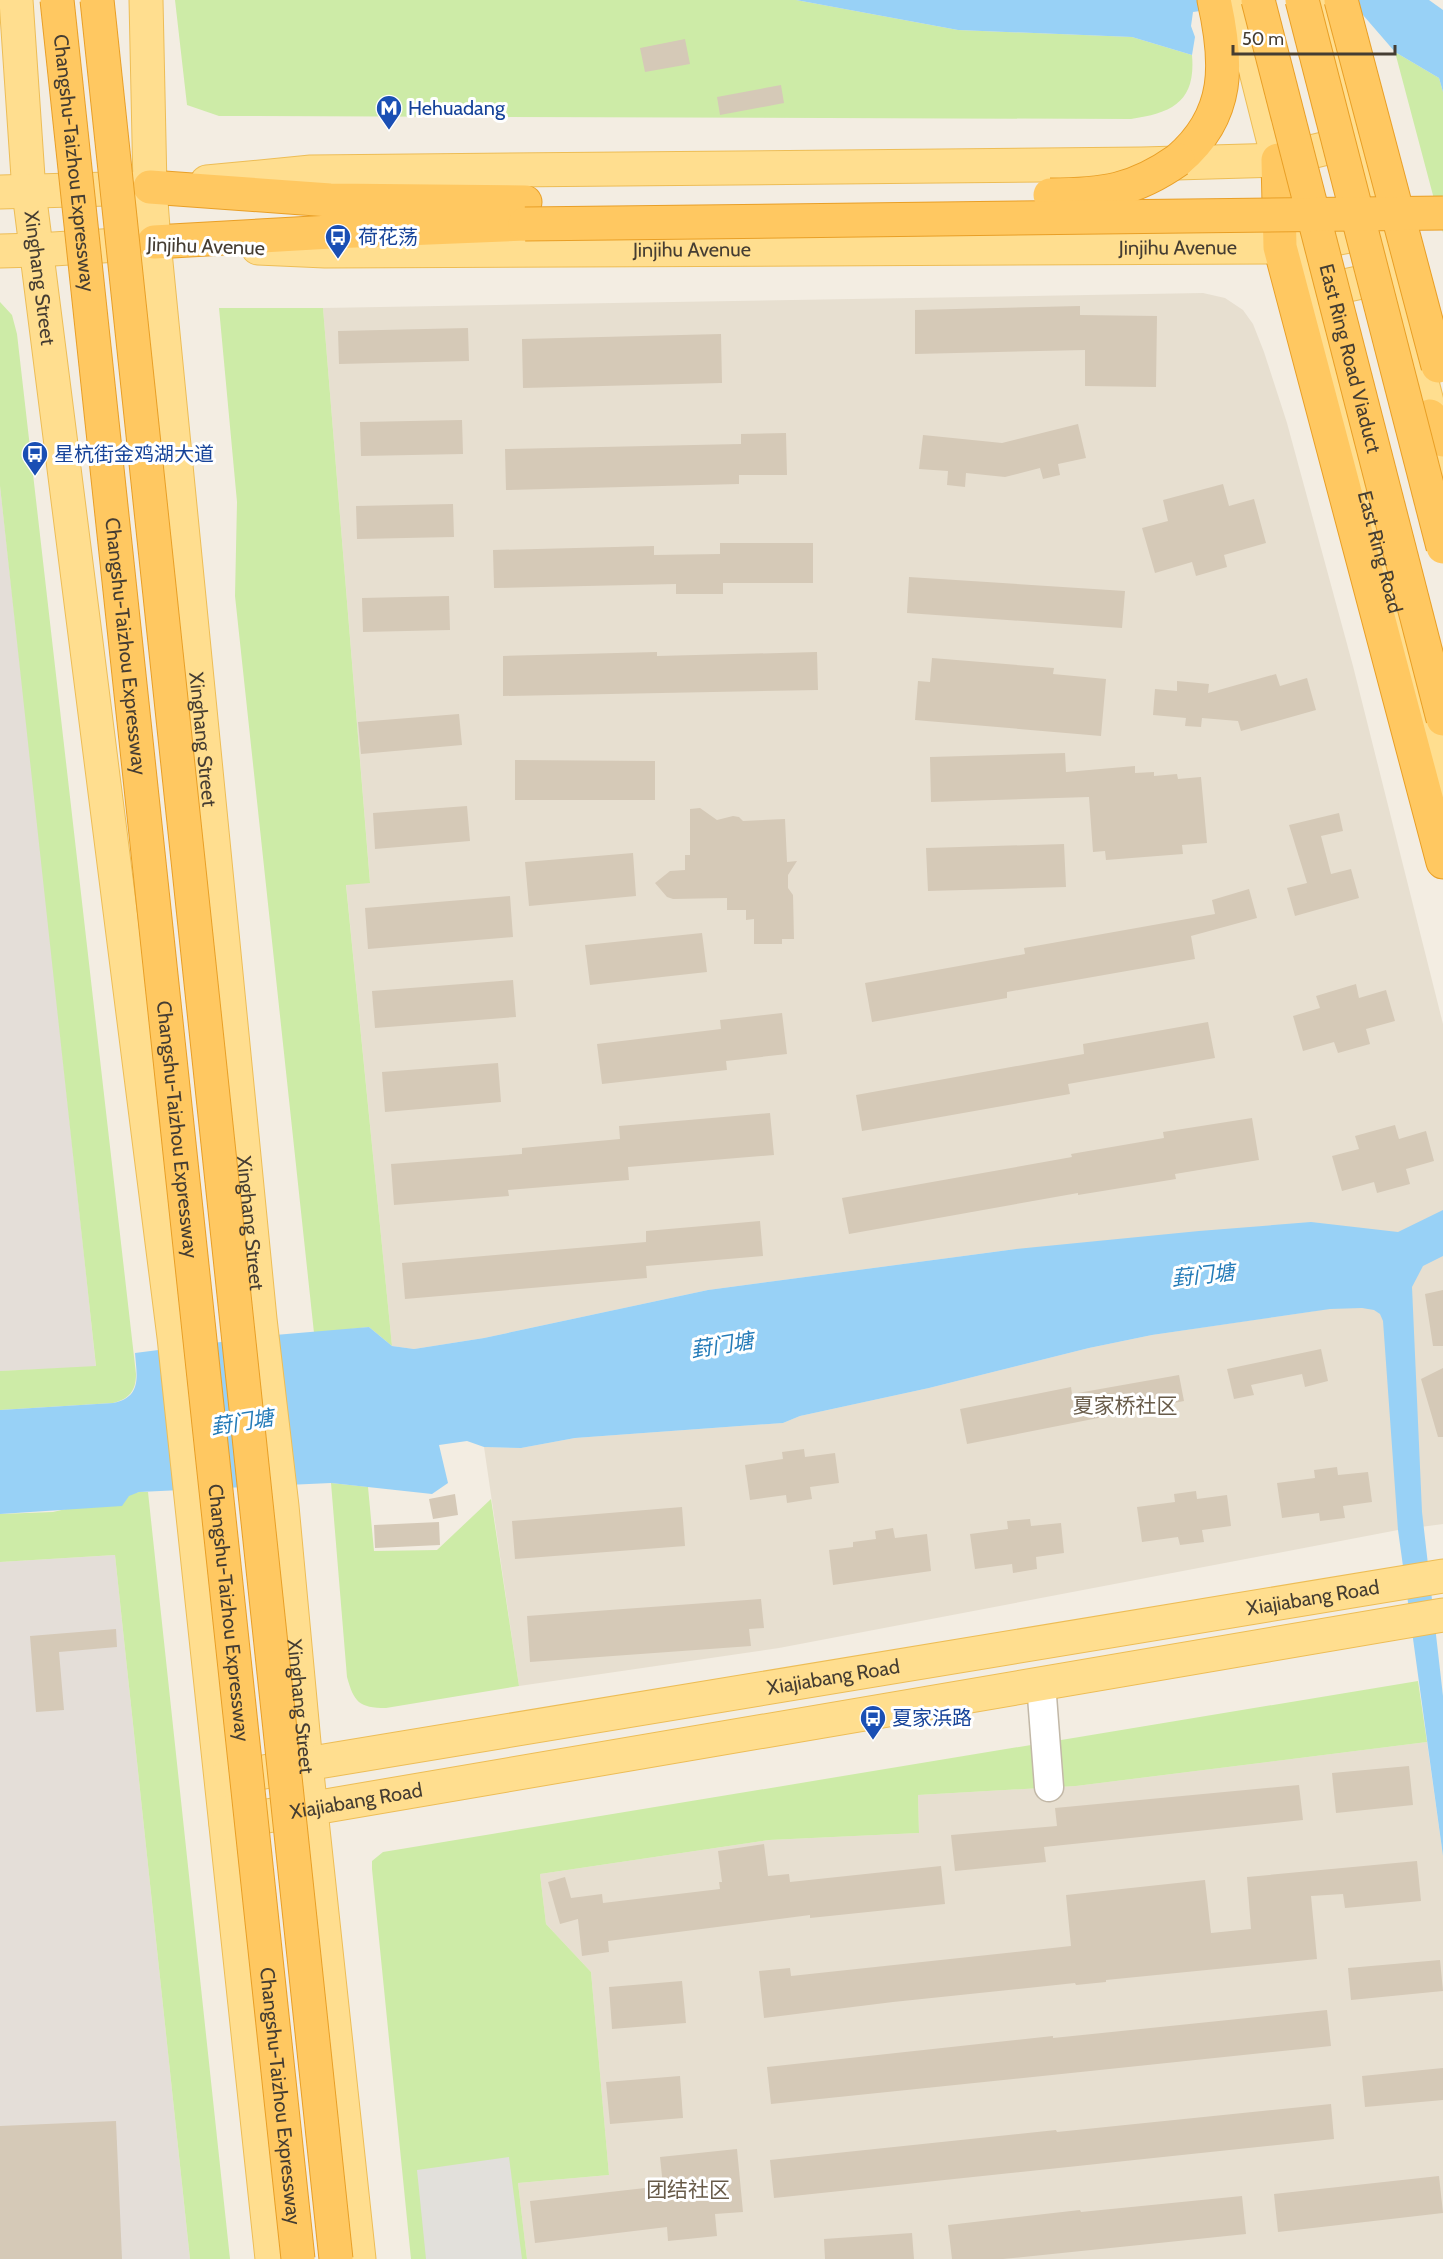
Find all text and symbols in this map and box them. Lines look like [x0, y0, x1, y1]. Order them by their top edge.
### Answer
scale bar [1233, 18, 1395, 56]
text: 50 m [1242, 28, 1284, 50]
street label: Changshu-Taizhou Expressway [49, 33, 100, 293]
metro station icon: Hehuadang [374, 93, 404, 131]
place label: Hehuadang [408, 96, 506, 120]
street label: Xinghang Street [19, 209, 60, 347]
bus stop icon: 荷花荡 [323, 222, 353, 260]
place label: 荷花荡 [358, 225, 418, 249]
street label: Jinjihu Avenue [146, 232, 265, 260]
street label: Jinjihu Avenue [1118, 235, 1237, 260]
street label: Jinjihu Avenue [632, 237, 751, 262]
street label: East Ring Road Viaduct [1314, 261, 1386, 456]
bus stop icon: 星杭街金鸡湖大道 [20, 439, 50, 477]
place label: 星杭街金鸡湖大道 [54, 442, 214, 466]
street label: East Ring Road [1353, 488, 1408, 616]
street label: Changshu-Taizhou Expressway [100, 516, 152, 776]
street label: Xinghang Street [184, 671, 222, 808]
street label: Changshu-Taizhou Expressway [152, 999, 203, 1260]
street label: Xinghang Street [232, 1155, 269, 1292]
water label: 葑门塘 [1170, 1259, 1239, 1291]
water label: 葑门塘 [689, 1327, 758, 1362]
district label: 夏家桥社区 [1073, 1393, 1178, 1418]
water label: 葑门塘 [209, 1404, 278, 1439]
street label: Changshu-Taizhou Expressway [203, 1483, 255, 1743]
street label: Xiajiabang Road [1245, 1575, 1381, 1620]
street label: Xinghang Street [282, 1638, 319, 1775]
street label: Xiajiabang Road [765, 1654, 901, 1700]
bus stop icon: 夏家浜路 [858, 1703, 888, 1741]
place label: 夏家浜路 [892, 1706, 972, 1730]
street label: Xiajiabang Road [288, 1778, 424, 1824]
street label: Changshu-Taizhou Expressway [255, 1966, 306, 2226]
district label: 团结社区 [646, 2177, 730, 2202]

